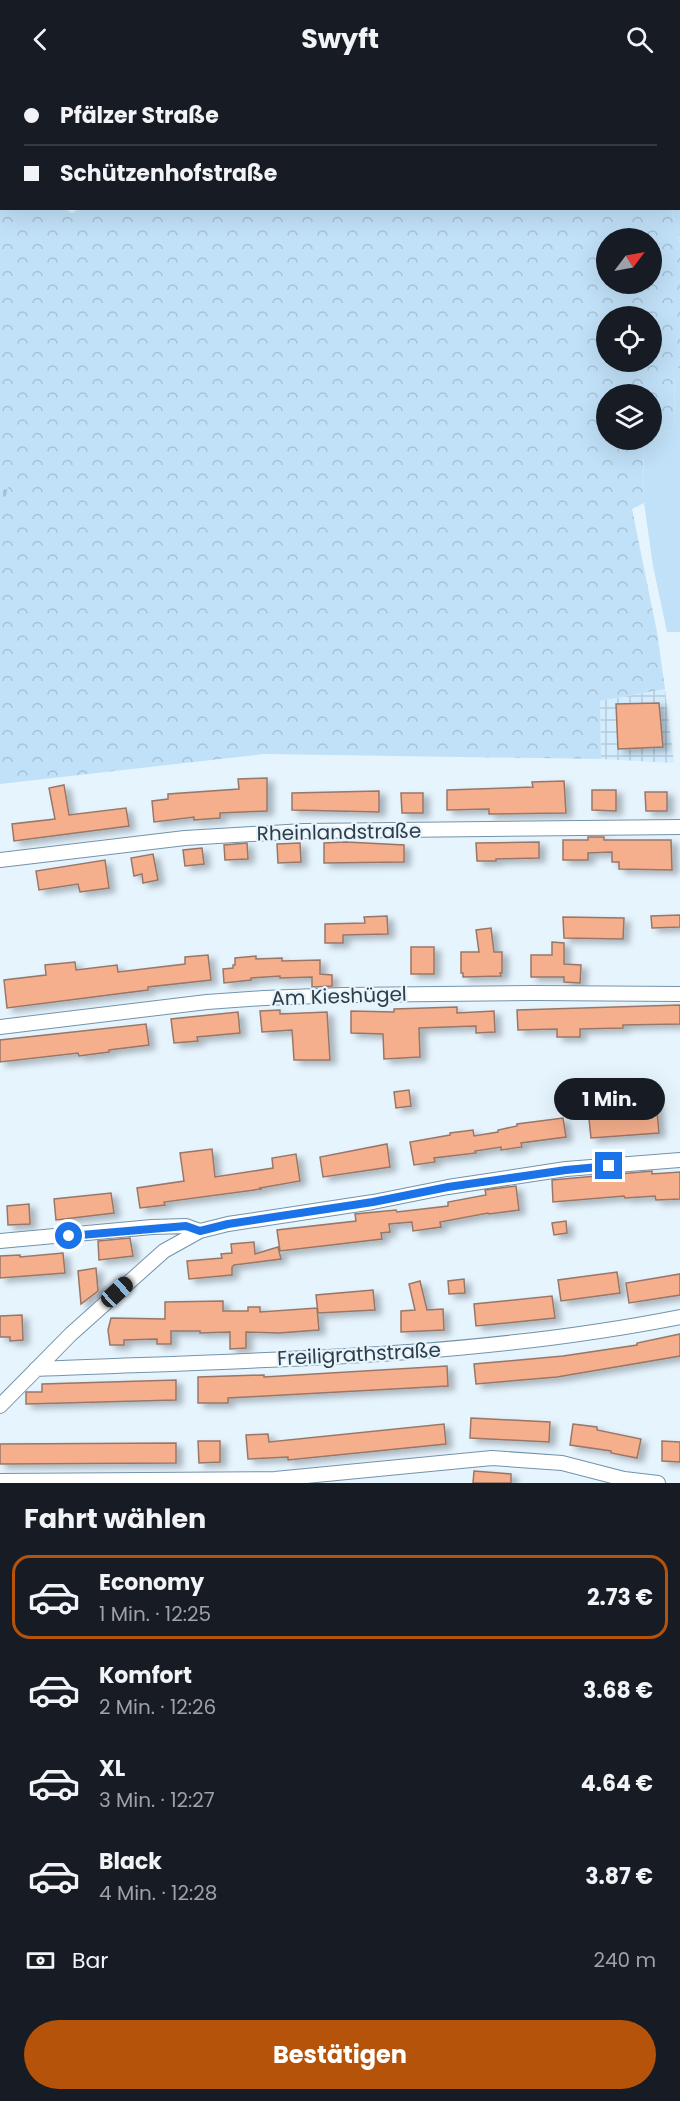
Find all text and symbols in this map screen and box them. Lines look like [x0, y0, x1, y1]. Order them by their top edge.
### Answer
text: Swyft [301, 20, 379, 57]
icon: back [24, 23, 57, 56]
icon: search [623, 23, 656, 56]
text: Pfälzer Straße [60, 100, 219, 131]
text: Schützenhofstraße [60, 158, 277, 189]
north arrow [596, 228, 662, 294]
map controls [596, 228, 662, 450]
button: locate [596, 306, 662, 372]
button: layers [596, 384, 662, 450]
street label: Rheinlandstraße [256, 817, 422, 847]
street label: Am Kieshügel [271, 980, 407, 1012]
callout: 1 Min. [554, 1079, 664, 1121]
text: 1 Min. [582, 1085, 637, 1113]
route end [595, 1152, 622, 1179]
route start [55, 1222, 82, 1249]
car [98, 1273, 136, 1311]
street label: Freiligrathstraße [276, 1336, 442, 1372]
text: Fahrt wählen [24, 1500, 206, 1537]
text: Economy [99, 1567, 204, 1598]
icon: car [27, 1570, 81, 1624]
text: 2.73 € [587, 1582, 653, 1613]
text: 1 Min. · 12:25 [99, 1600, 211, 1628]
text: Komfort [99, 1660, 192, 1691]
icon: car [27, 1663, 81, 1717]
text: 3.68 € [583, 1675, 653, 1706]
text: 2 Min. · 12:26 [99, 1693, 216, 1721]
text: XL [99, 1753, 125, 1784]
icon: car [27, 1756, 81, 1810]
text: 4.64 € [581, 1768, 653, 1799]
text: 3 Min. · 12:27 [99, 1786, 215, 1814]
text: Black [99, 1846, 162, 1877]
icon: car [27, 1849, 81, 1903]
text: 3.87 € [585, 1861, 653, 1892]
text: 4 Min. · 12:28 [99, 1879, 217, 1907]
icon: cash [24, 1944, 57, 1977]
text: Bar [72, 1945, 109, 1976]
text: 240 m [593, 1946, 656, 1974]
button: Bestätigen [24, 2020, 656, 2089]

